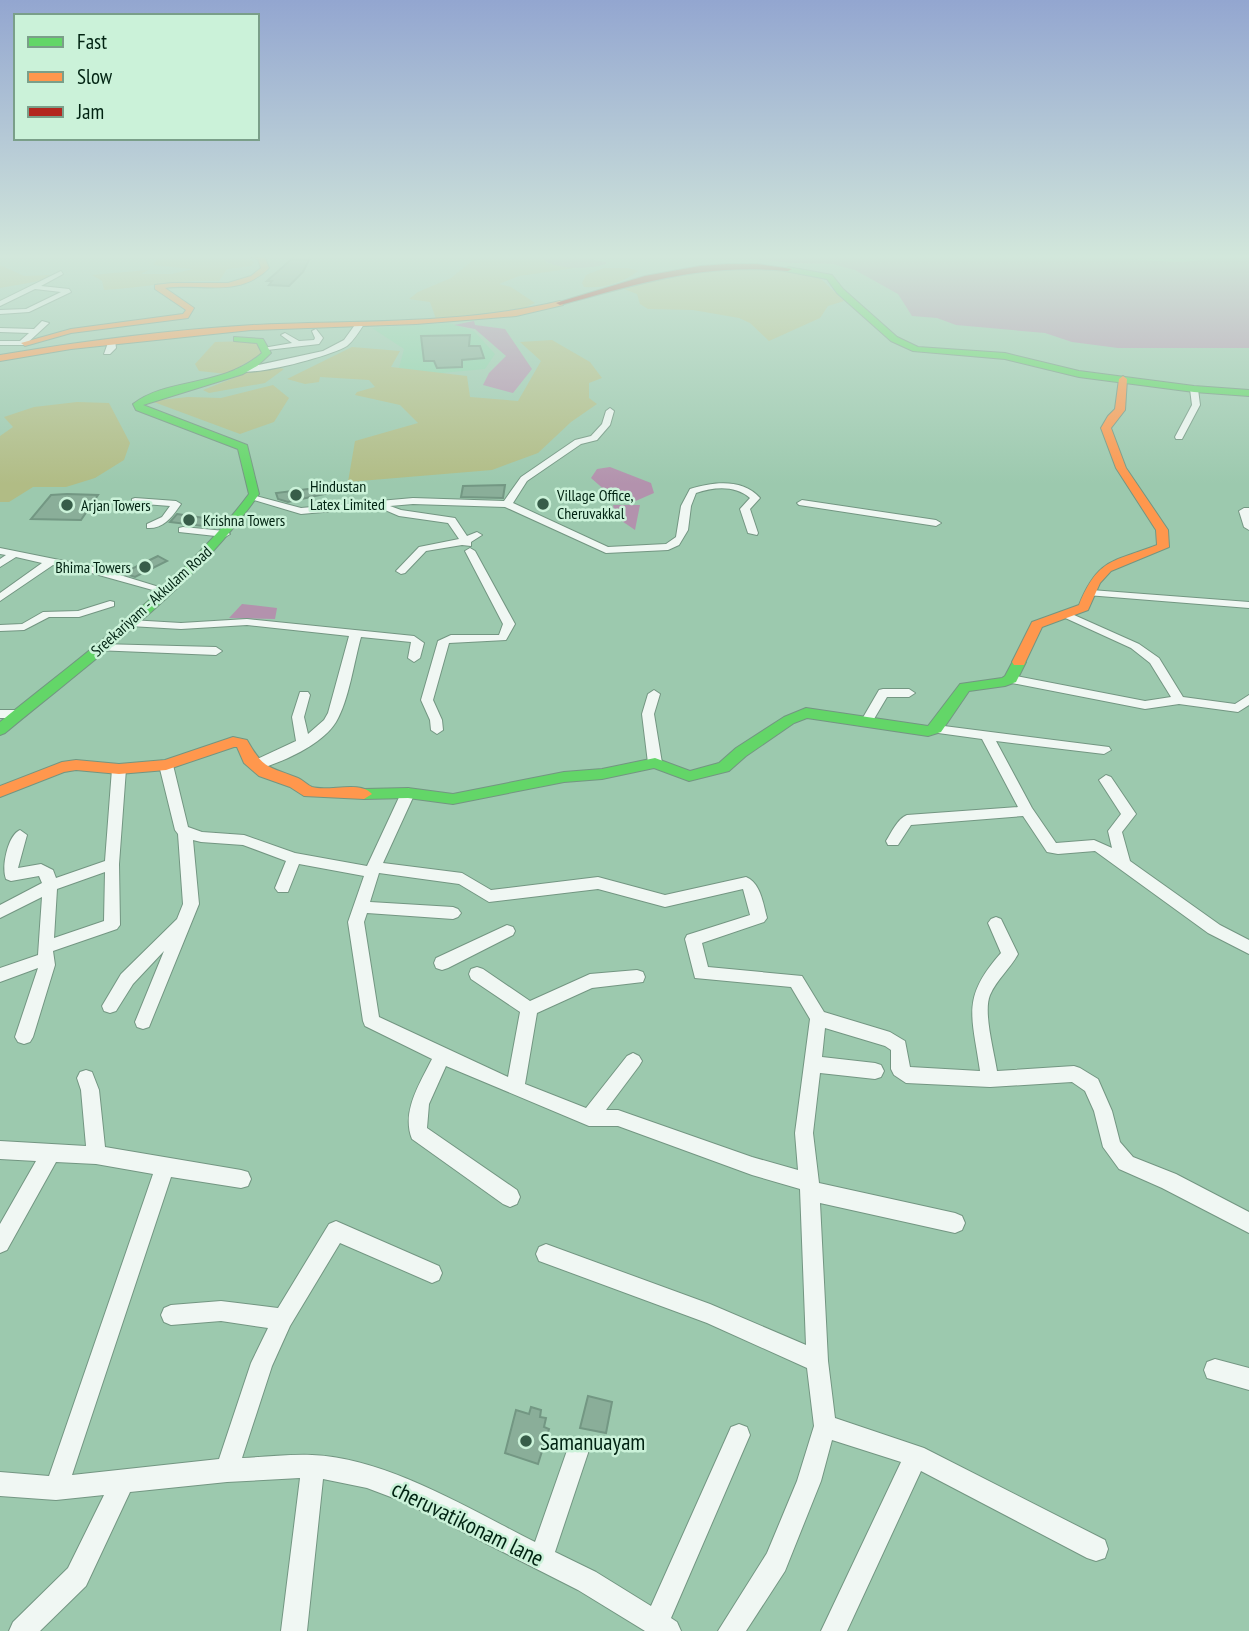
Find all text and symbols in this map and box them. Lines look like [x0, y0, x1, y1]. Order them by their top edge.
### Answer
legend [14, 14, 259, 140]
text: Fast [77, 28, 107, 55]
text: Slow [77, 63, 113, 90]
text: Jam [76, 98, 104, 125]
place label: Hindustan Latex Limited [310, 476, 385, 514]
place label: Village Office, Cheruvakkal [556, 485, 634, 523]
marker: Hindustan Latex Limited [288, 487, 304, 503]
place label: Arjan Towers [81, 495, 151, 515]
marker: Village Office, Cheruvakkal [535, 496, 551, 512]
marker: Arjan Towers [59, 497, 75, 513]
place label: Krishna Towers [203, 510, 285, 530]
marker: Krishna Towers [181, 512, 197, 528]
street label: Sreekariyam - Akkulam Road [87, 541, 216, 660]
place label: Bhima Towers [55, 557, 131, 577]
marker: Bhima Towers [137, 559, 153, 575]
place label: Samanuayam [540, 1427, 645, 1456]
marker: Samanuayam [518, 1433, 534, 1449]
street label: cheruvatikonam lane [387, 1474, 549, 1572]

